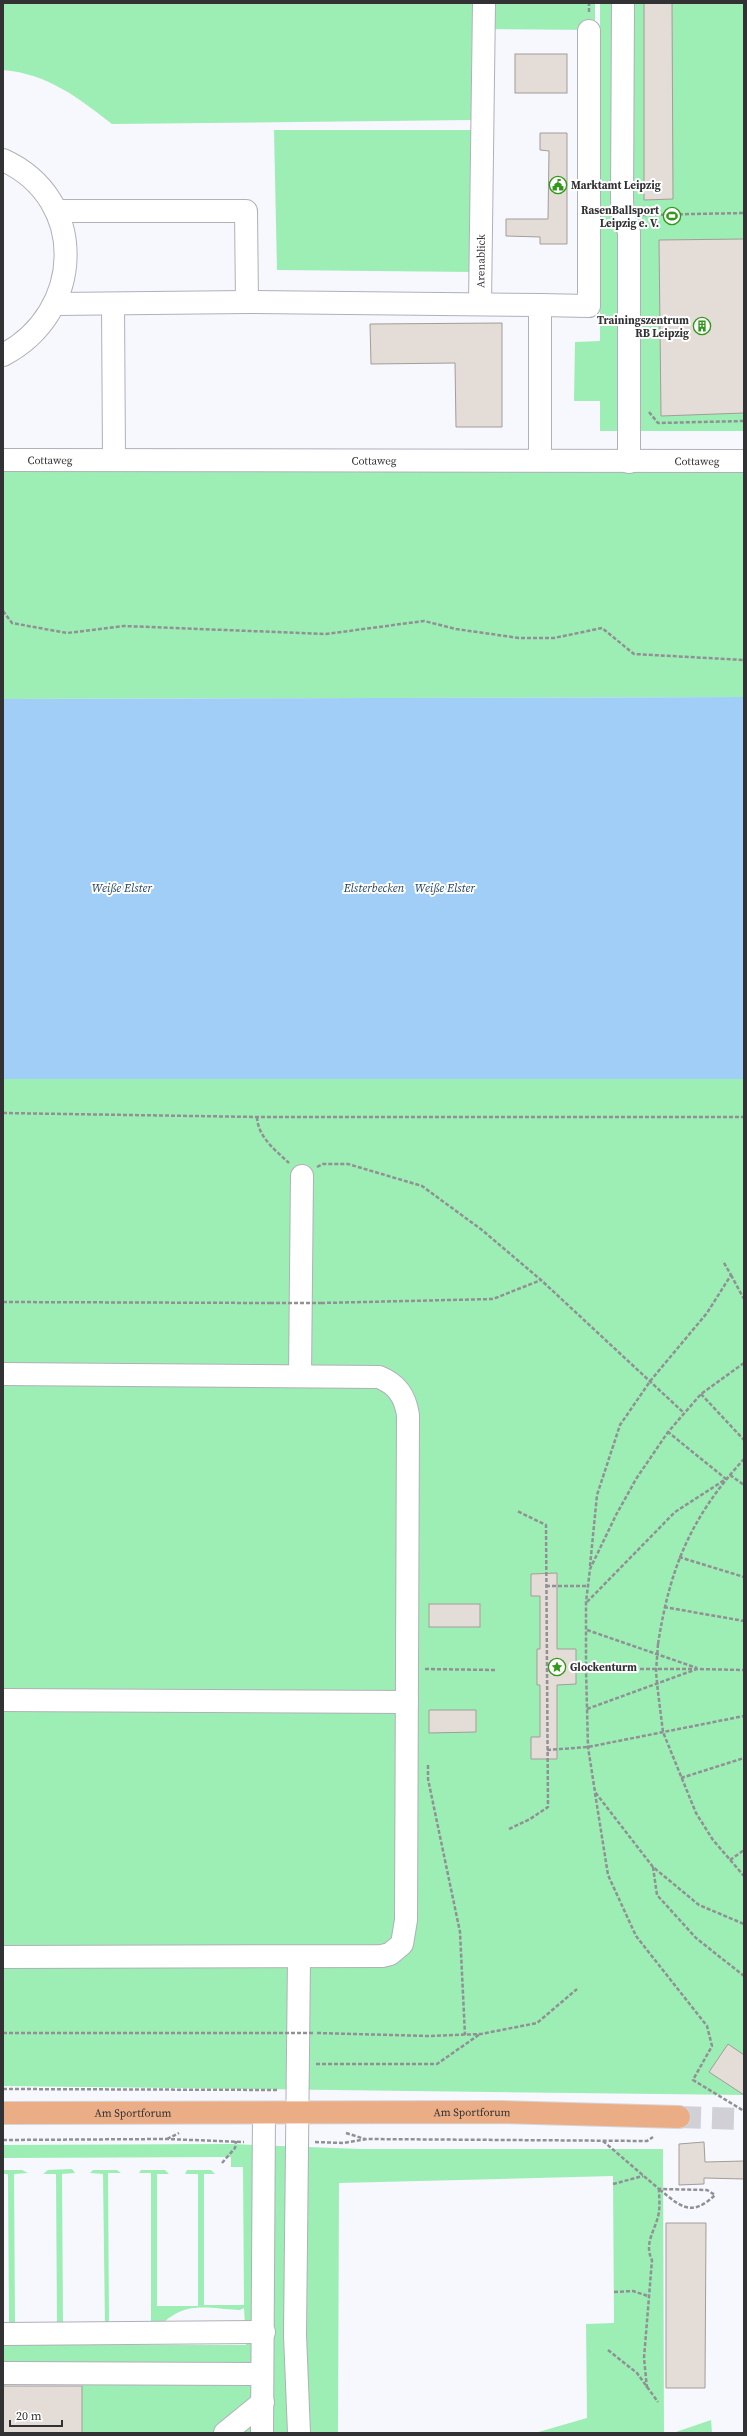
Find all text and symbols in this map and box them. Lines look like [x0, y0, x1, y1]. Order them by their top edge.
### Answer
public building icon: Marktamt Leipzig [548, 175, 568, 195]
place label: Marktamt Leipzig [571, 178, 661, 193]
place label: RasenBallsport Leipzig e. V. [581, 203, 660, 231]
sports icon: RasenBallsport Leipzig e. V. [662, 206, 682, 226]
street label: Arenablick [473, 233, 488, 288]
place label: Trainingszentrum RB Leipzig [597, 313, 689, 341]
building icon: Trainingszentrum RB Leipzig [692, 316, 712, 336]
street label: Cottaweg [27, 453, 73, 468]
street label: Cottaweg [351, 453, 397, 468]
street label: Cottaweg [674, 453, 720, 468]
water label: Weiße Elster [92, 880, 153, 896]
water label: Elsterbecken [343, 880, 405, 896]
water label: Weiße Elster [415, 880, 476, 896]
place icon: Glockenturm [547, 1657, 567, 1677]
place label: Glockenturm [570, 1660, 637, 1675]
street label: Am Sportforum [433, 2104, 511, 2120]
street label: Am Sportforum [94, 2105, 172, 2120]
scale bar [10, 2402, 62, 2428]
text: 20 m [16, 2408, 42, 2424]

